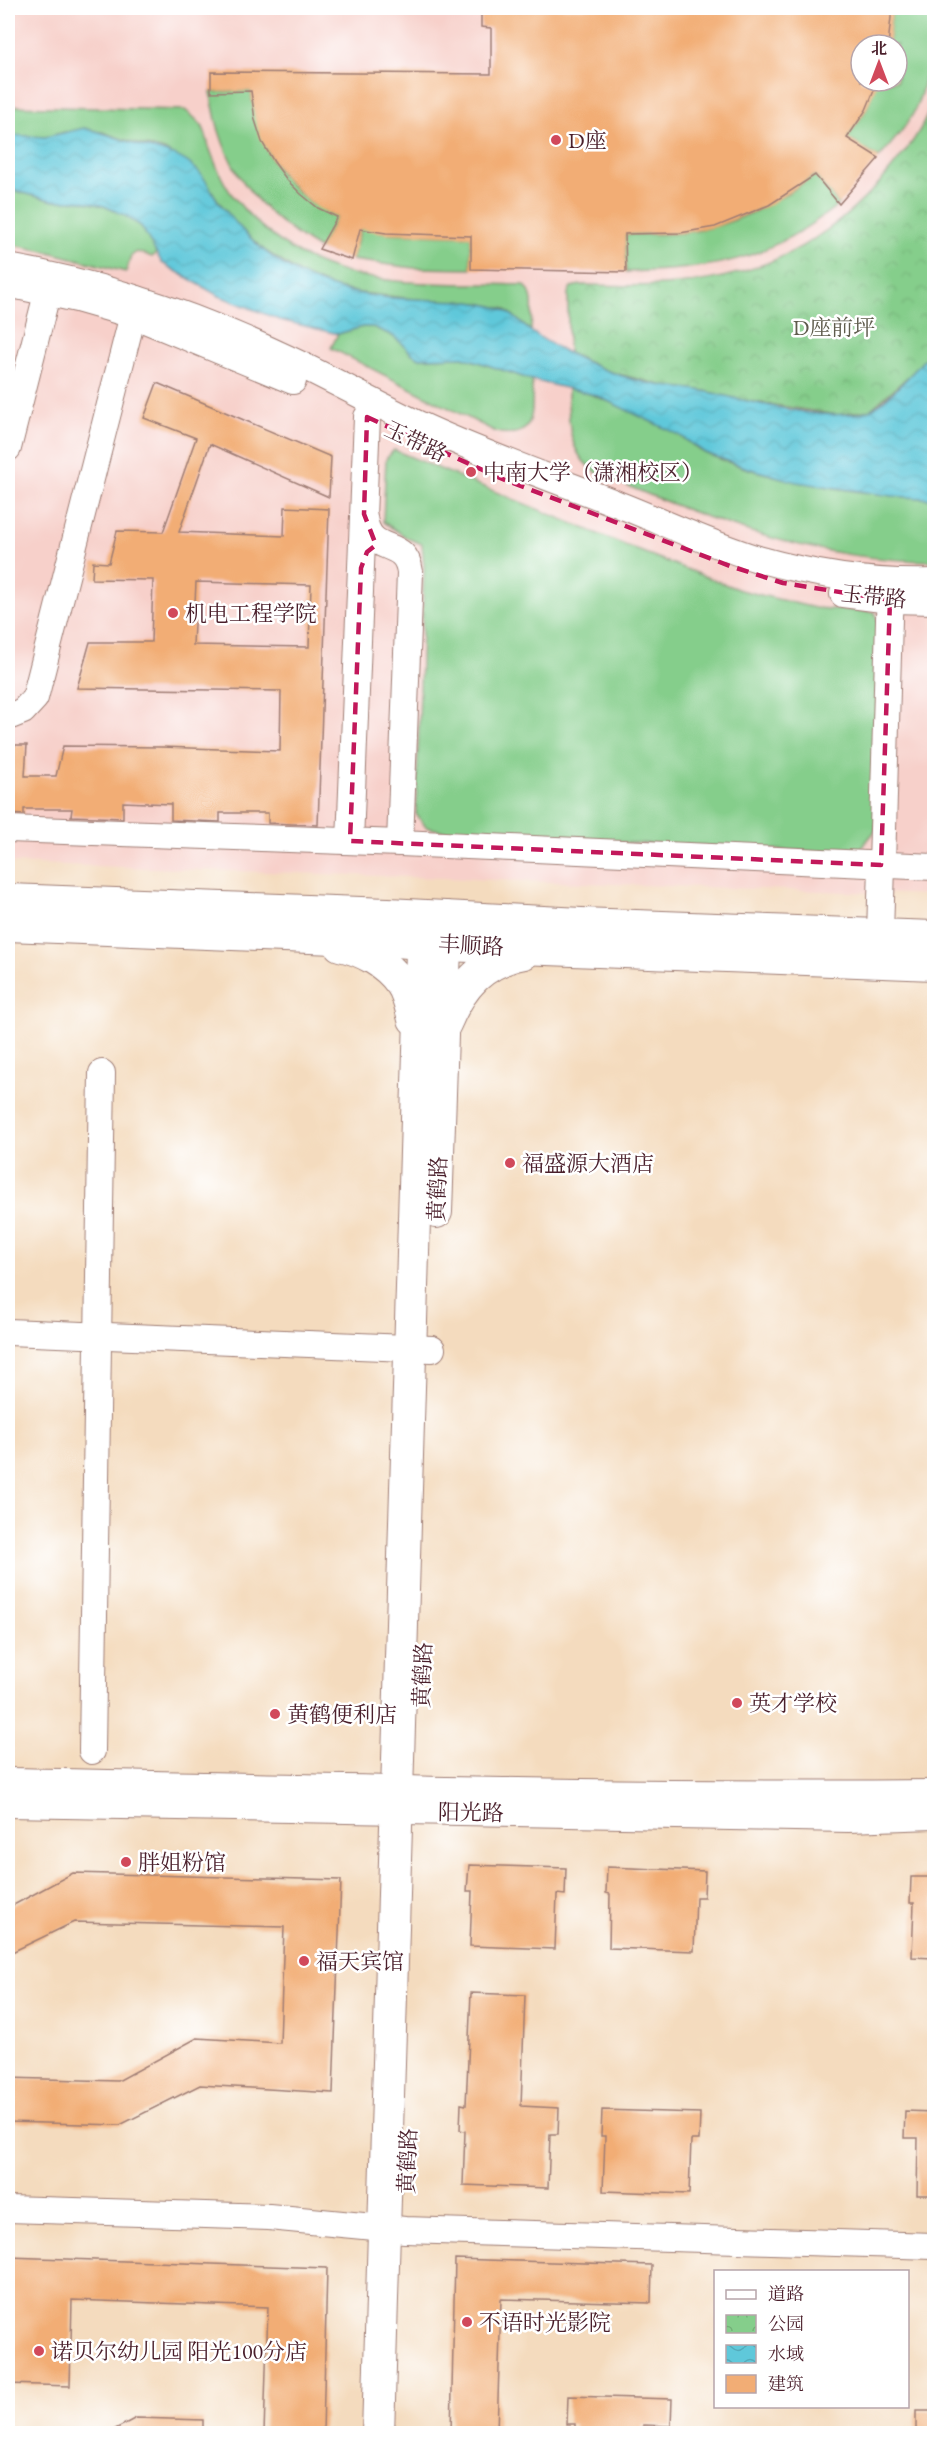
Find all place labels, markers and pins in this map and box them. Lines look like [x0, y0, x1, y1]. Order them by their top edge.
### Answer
place label: D座 [568, 126, 607, 155]
marker: D座 [549, 133, 563, 147]
place label: 中南大学（潇湘校区） [483, 458, 703, 487]
marker: 中南大学（潇湘校区） [464, 465, 478, 479]
place label: 机电工程学院 [185, 599, 317, 628]
marker: 机电工程学院 [166, 606, 180, 620]
place label: 福盛源大酒店 [522, 1149, 654, 1178]
marker: 福盛源大酒店 [503, 1156, 517, 1170]
place label: 英才学校 [749, 1689, 837, 1718]
marker: 英才学校 [730, 1696, 744, 1710]
place label: 黄鹤便利店 [287, 1700, 397, 1729]
marker: 黄鹤便利店 [268, 1707, 282, 1721]
place label: 胖姐粉馆 [138, 1848, 226, 1877]
marker: 胖姐粉馆 [119, 1855, 133, 1869]
place label: 福天宾馆 [316, 1947, 404, 1976]
marker: 福天宾馆 [297, 1954, 311, 1968]
place label: 不语时光影院 [479, 2308, 611, 2337]
marker: 不语时光影院 [460, 2315, 474, 2329]
place label: 诺贝尔幼儿园 阳光100分店 [51, 2337, 307, 2366]
marker: 诺贝尔幼儿园 阳光100分店 [32, 2344, 46, 2358]

